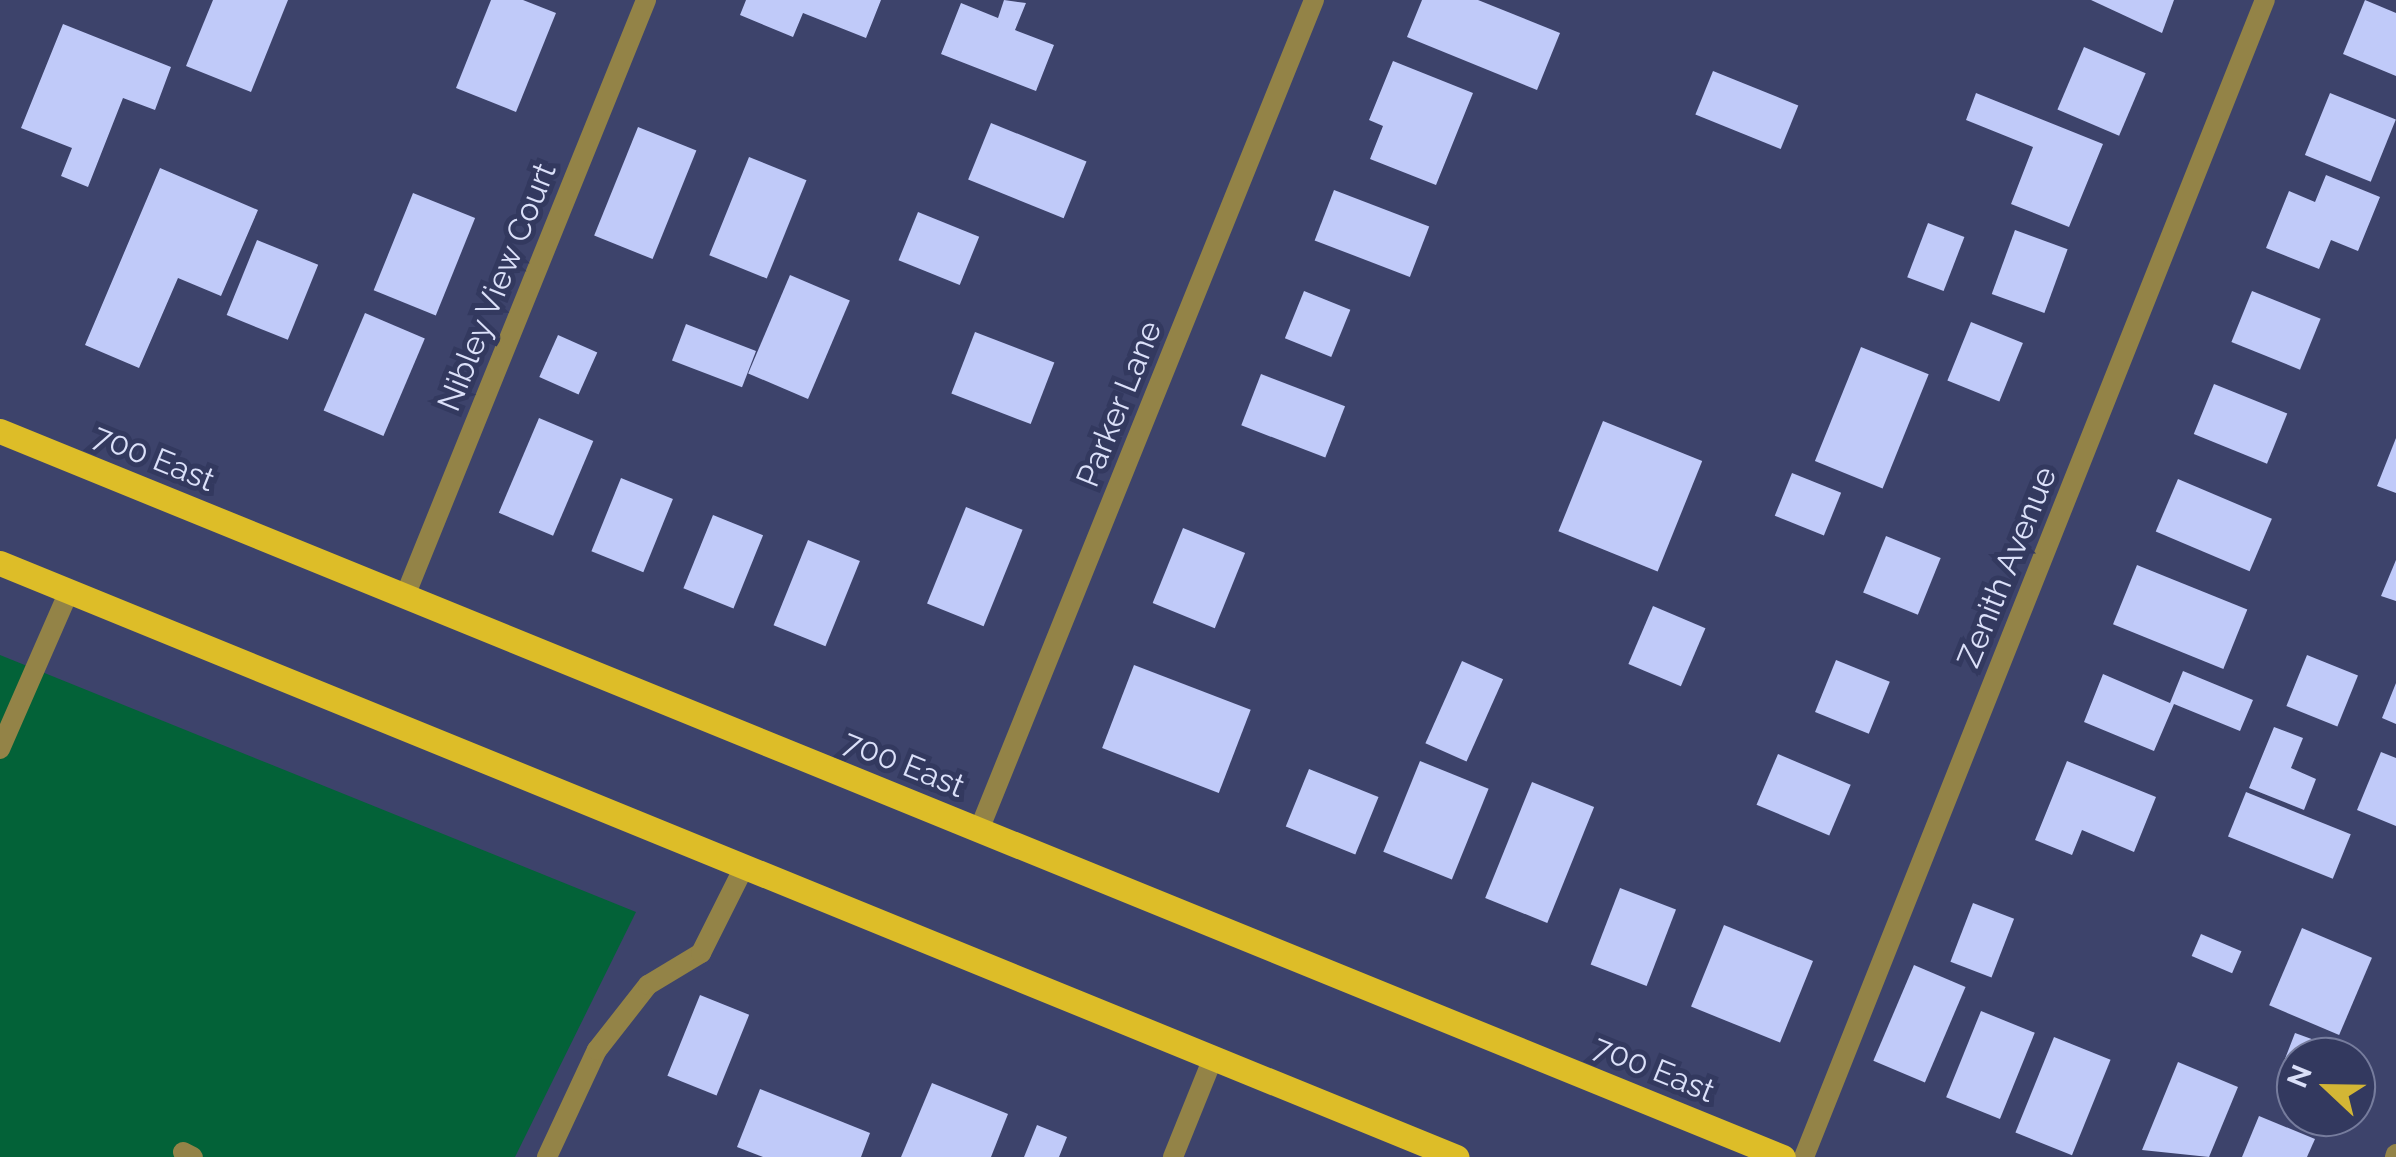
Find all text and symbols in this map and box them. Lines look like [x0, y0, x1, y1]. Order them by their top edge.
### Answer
street label: Nibley View Court [429, 156, 565, 418]
street label: Parker Lane [1068, 315, 1170, 493]
street label: 700 East [88, 416, 220, 500]
street label: Zenith Avenue [1949, 461, 2065, 673]
street label: 700 East [838, 722, 970, 806]
street label: 700 East [1588, 1027, 1720, 1111]
north arrow [2276, 1037, 2376, 1137]
text: N [2280, 1060, 2319, 1092]

